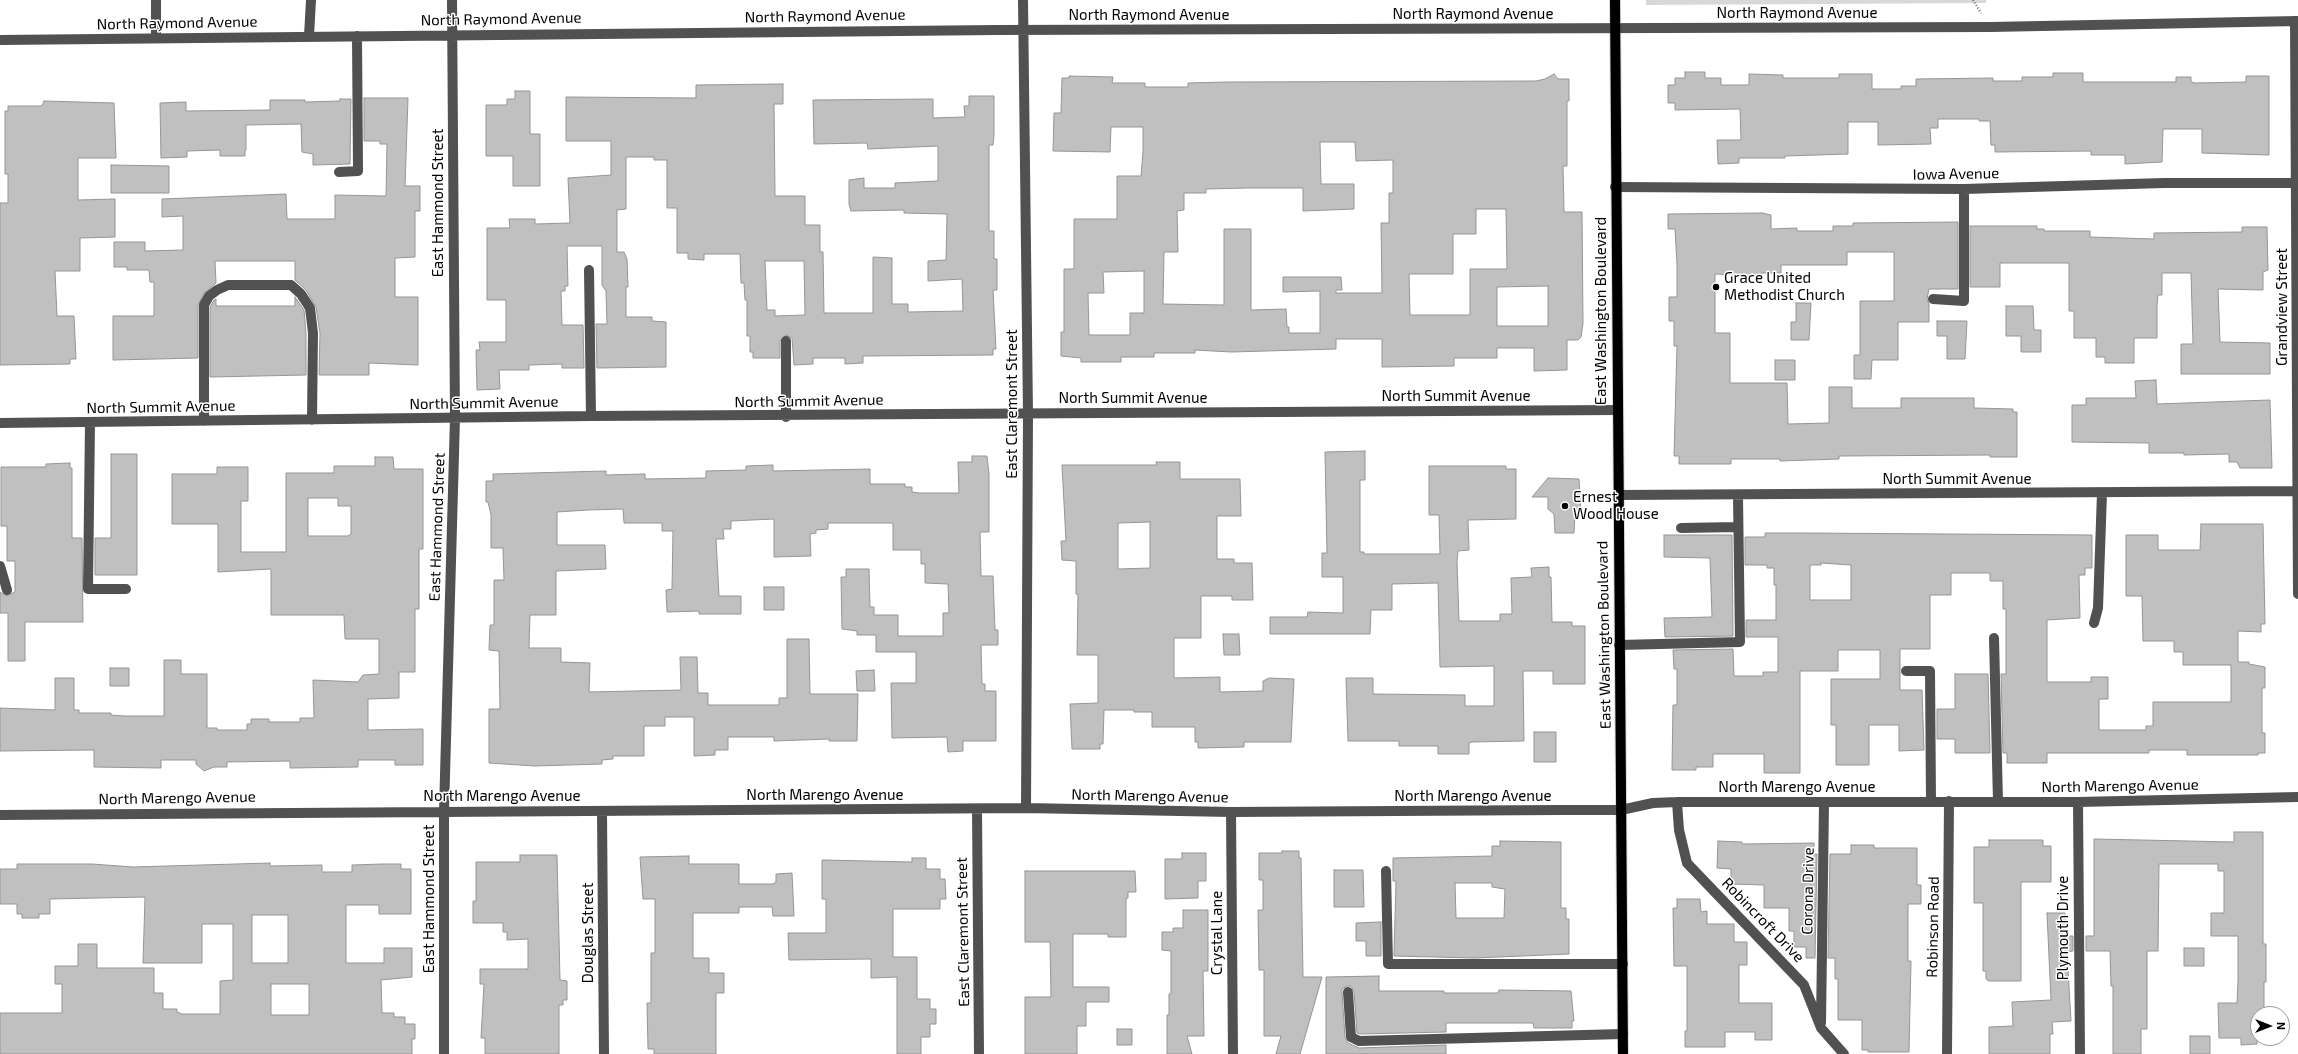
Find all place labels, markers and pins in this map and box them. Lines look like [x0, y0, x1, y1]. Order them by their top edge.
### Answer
place label: Grace United Methodist Church [1724, 269, 1845, 304]
marker: Grace United Methodist Church [1711, 282, 1721, 292]
place label: Ernest Wood House [1573, 488, 1659, 523]
marker: Ernest Wood House [1560, 501, 1570, 511]

